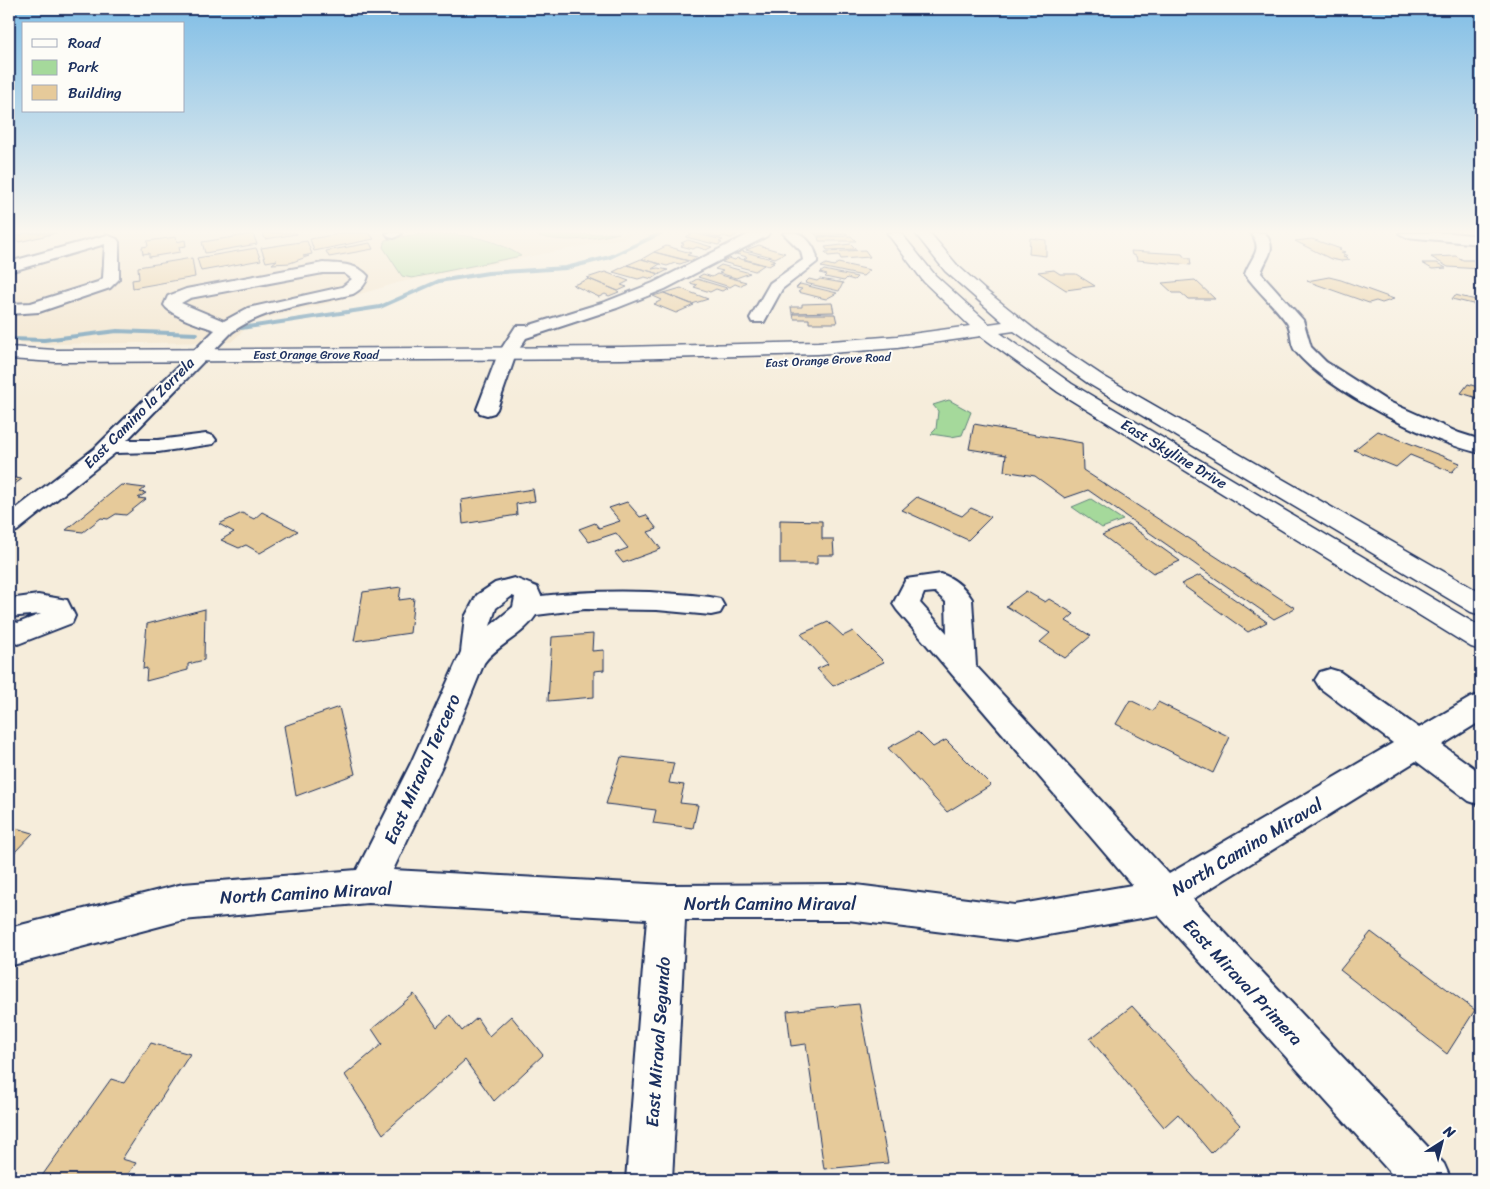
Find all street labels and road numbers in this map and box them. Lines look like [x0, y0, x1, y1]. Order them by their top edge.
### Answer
street label: East Orange Grove Road [253, 344, 380, 366]
street label: East Orange Grove Road [765, 346, 892, 374]
street label: East Camino la Zorrela [77, 351, 201, 475]
street label: East Skyline Drive [1116, 412, 1233, 496]
street label: East Miraval Tercero [374, 688, 470, 850]
street label: North Camino Miraval [1165, 789, 1330, 905]
street label: North Camino Miraval [219, 872, 394, 913]
street label: North Camino Miraval [684, 888, 857, 920]
street label: East Miraval Primera [1175, 911, 1311, 1053]
street label: East Miraval Segundo [636, 956, 680, 1128]

